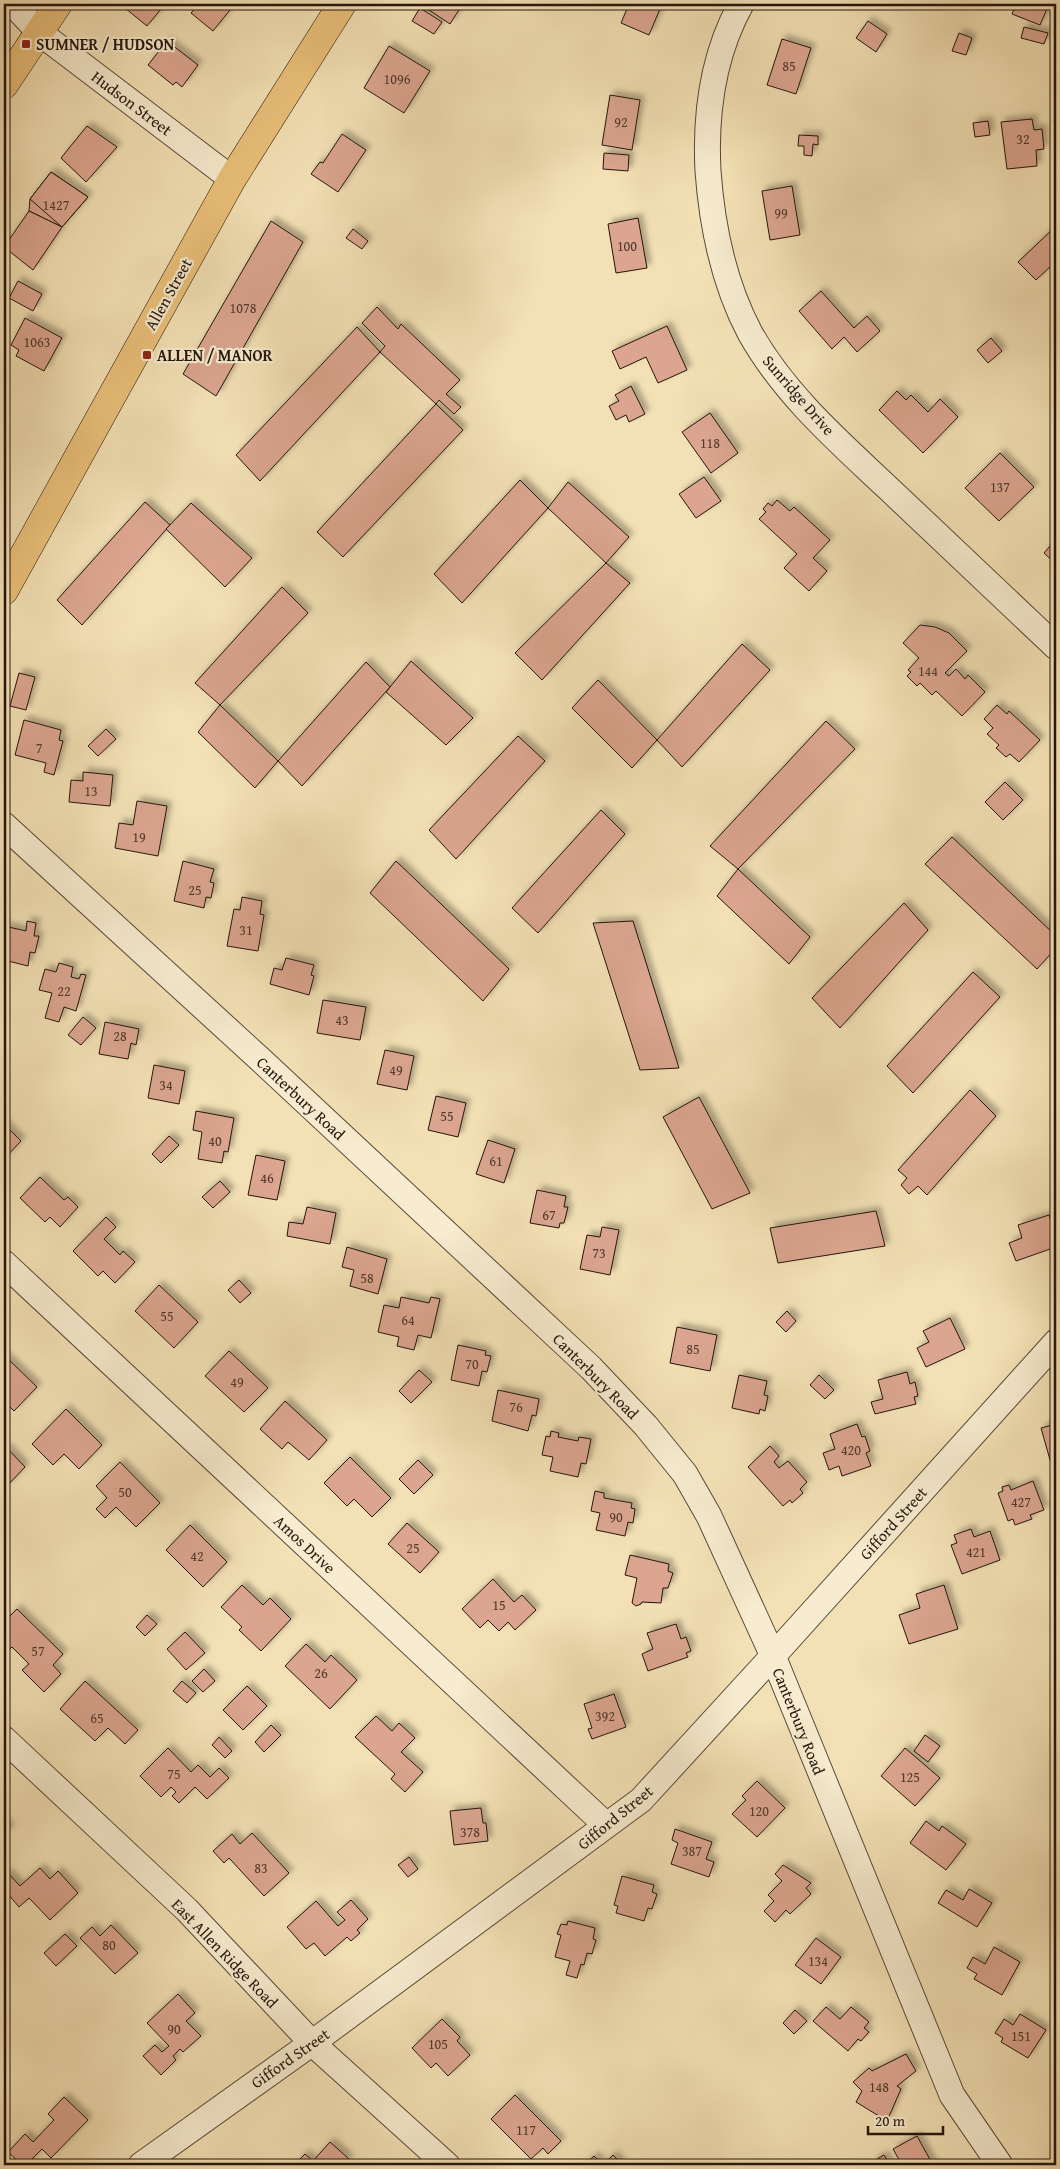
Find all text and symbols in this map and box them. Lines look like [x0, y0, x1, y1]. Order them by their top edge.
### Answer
place label: SUMNER / HUDSON [36, 32, 175, 56]
marker: SUMNER / HUDSON [20, 38, 32, 50]
house number: 85 [782, 56, 796, 76]
street label: Hudson Street [87, 65, 178, 141]
house number: 1096 [384, 69, 411, 89]
house number: 92 [614, 112, 628, 132]
house number: 32 [1016, 129, 1030, 149]
house number: 1427 [43, 195, 70, 215]
house number: 99 [774, 203, 788, 223]
house number: 100 [617, 236, 637, 256]
street label: Allen Street [138, 253, 198, 334]
house number: 1078 [230, 298, 257, 318]
house number: 1063 [24, 332, 50, 352]
place label: ALLEN / MANOR [157, 343, 273, 367]
marker: ALLEN / MANOR [141, 349, 153, 361]
street label: Sunridge Drive [757, 349, 841, 441]
house number: 118 [700, 433, 720, 453]
house number: 137 [990, 477, 1010, 497]
house number: 144 [918, 661, 938, 681]
house number: 7 [36, 738, 43, 758]
house number: 13 [84, 781, 98, 801]
house number: 19 [132, 827, 146, 847]
house number: 25 [188, 880, 202, 900]
house number: 31 [239, 920, 253, 940]
house number: 22 [57, 981, 71, 1001]
house number: 43 [335, 1010, 349, 1030]
house number: 28 [113, 1026, 127, 1046]
street label: Canterbury Road [251, 1051, 351, 1146]
house number: 49 [389, 1060, 403, 1080]
house number: 34 [159, 1075, 173, 1095]
house number: 55 [440, 1106, 454, 1126]
house number: 40 [208, 1131, 222, 1151]
house number: 61 [489, 1151, 503, 1171]
house number: 46 [260, 1168, 274, 1188]
house number: 67 [542, 1205, 556, 1225]
house number: 73 [592, 1243, 606, 1263]
house number: 58 [360, 1268, 374, 1288]
house number: 55 [160, 1306, 174, 1326]
house number: 64 [401, 1310, 415, 1330]
street label: Canterbury Road [547, 1327, 645, 1425]
house number: 85 [686, 1339, 700, 1359]
house number: 70 [465, 1354, 479, 1374]
house number: 49 [230, 1372, 244, 1392]
house number: 76 [509, 1397, 523, 1417]
house number: 420 [841, 1440, 861, 1460]
street label: Gifford Street [854, 1481, 933, 1565]
house number: 50 [118, 1482, 132, 1502]
house number: 427 [1011, 1492, 1031, 1512]
house number: 90 [609, 1507, 623, 1527]
street label: Amos Drive [269, 1509, 341, 1579]
house number: 25 [406, 1538, 420, 1558]
house number: 421 [966, 1542, 986, 1562]
house number: 42 [190, 1546, 204, 1566]
house number: 15 [492, 1595, 506, 1615]
house number: 57 [31, 1641, 45, 1661]
house number: 26 [314, 1663, 328, 1683]
street label: Canterbury Road [767, 1664, 832, 1779]
house number: 392 [595, 1706, 615, 1726]
house number: 65 [90, 1708, 104, 1728]
house number: 75 [167, 1764, 181, 1784]
house number: 125 [900, 1767, 920, 1787]
street label: Gifford Street [572, 1779, 658, 1855]
house number: 120 [749, 1801, 769, 1821]
house number: 378 [460, 1822, 480, 1842]
house number: 387 [682, 1841, 702, 1861]
house number: 83 [254, 1858, 268, 1878]
street label: East Allen Ridge Road [166, 1893, 284, 2014]
house number: 80 [102, 1935, 116, 1955]
house number: 134 [808, 1951, 828, 1971]
house number: 90 [167, 2019, 181, 2039]
street label: Gifford Street [246, 2022, 335, 2094]
house number: 151 [1011, 2026, 1031, 2046]
house number: 105 [428, 2034, 448, 2054]
house number: 148 [869, 2077, 889, 2097]
scale bar [868, 2104, 942, 2136]
text: 20 m [875, 2110, 906, 2131]
house number: 117 [516, 2120, 536, 2140]

